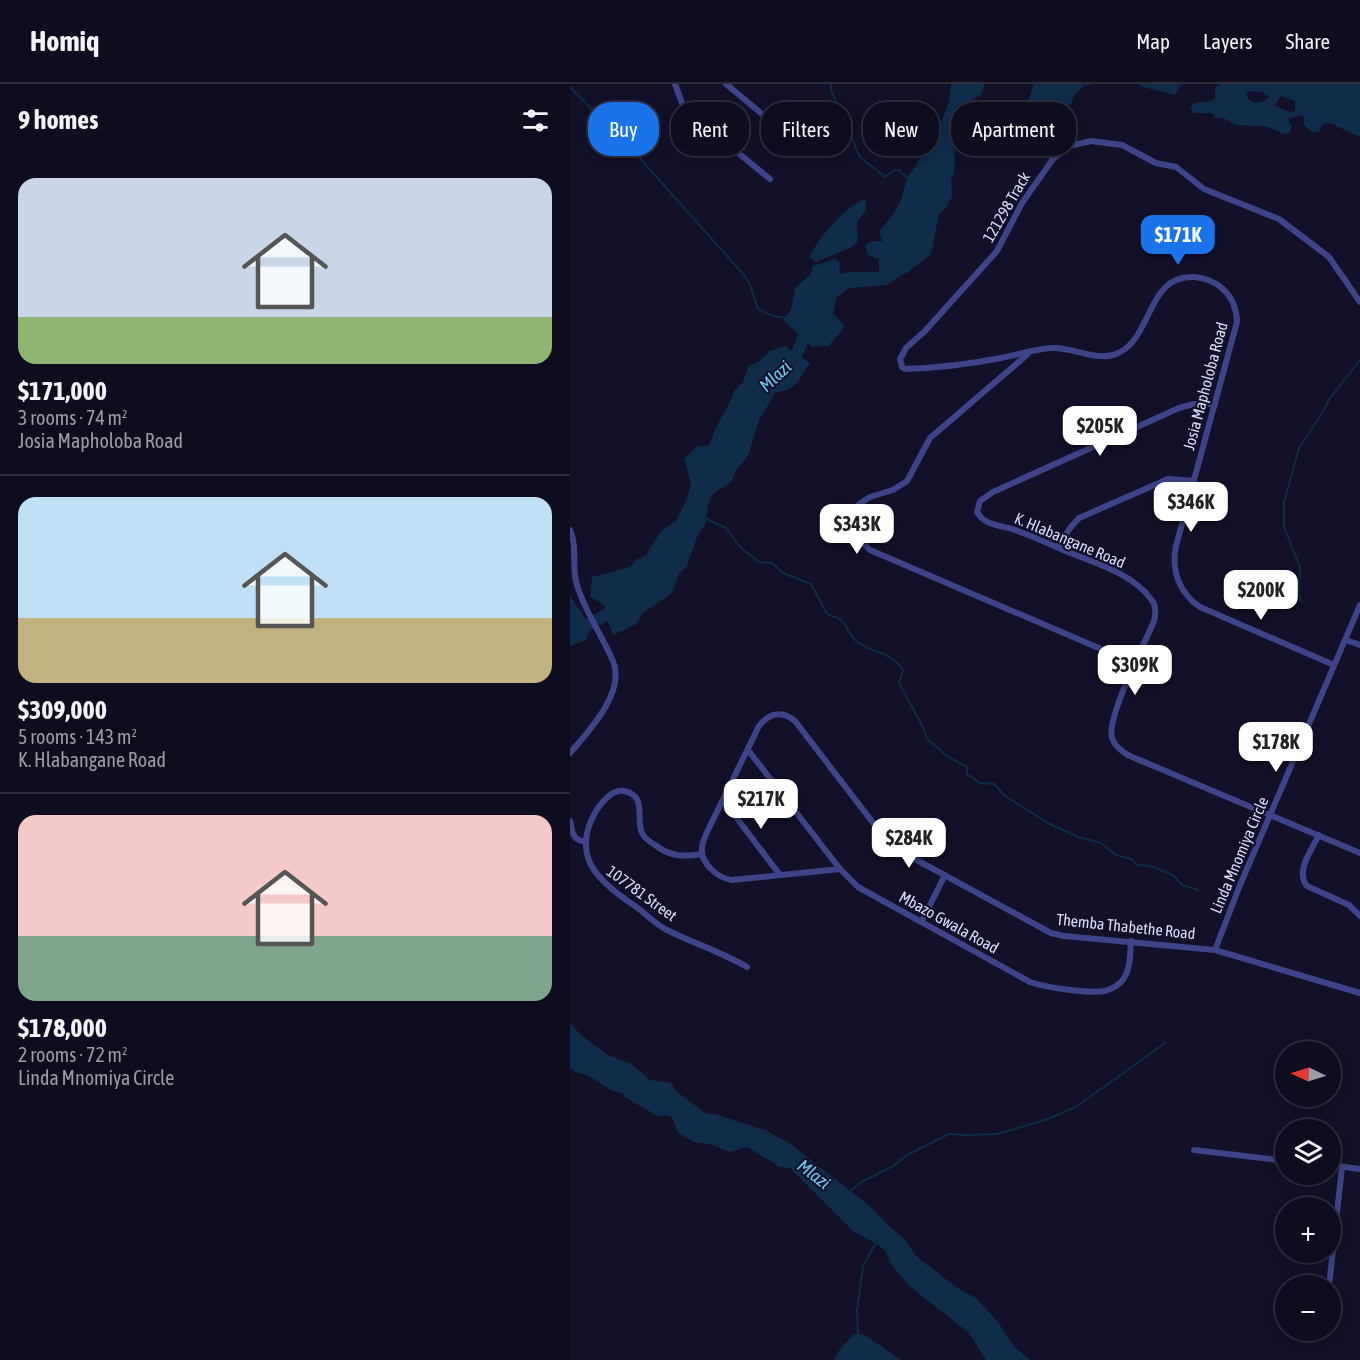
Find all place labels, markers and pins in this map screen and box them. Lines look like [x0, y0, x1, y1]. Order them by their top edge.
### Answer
pin: $171K [1136, 215, 1220, 266]
pin: $205K [1058, 406, 1142, 457]
pin: $346K [1149, 482, 1233, 533]
pin: $343K [815, 504, 899, 555]
pin: $200K [1219, 570, 1303, 621]
pin: $309K [1093, 645, 1177, 696]
pin: $178K [1234, 722, 1318, 773]
pin: $217K [719, 779, 803, 830]
pin: $284K [867, 818, 951, 869]

